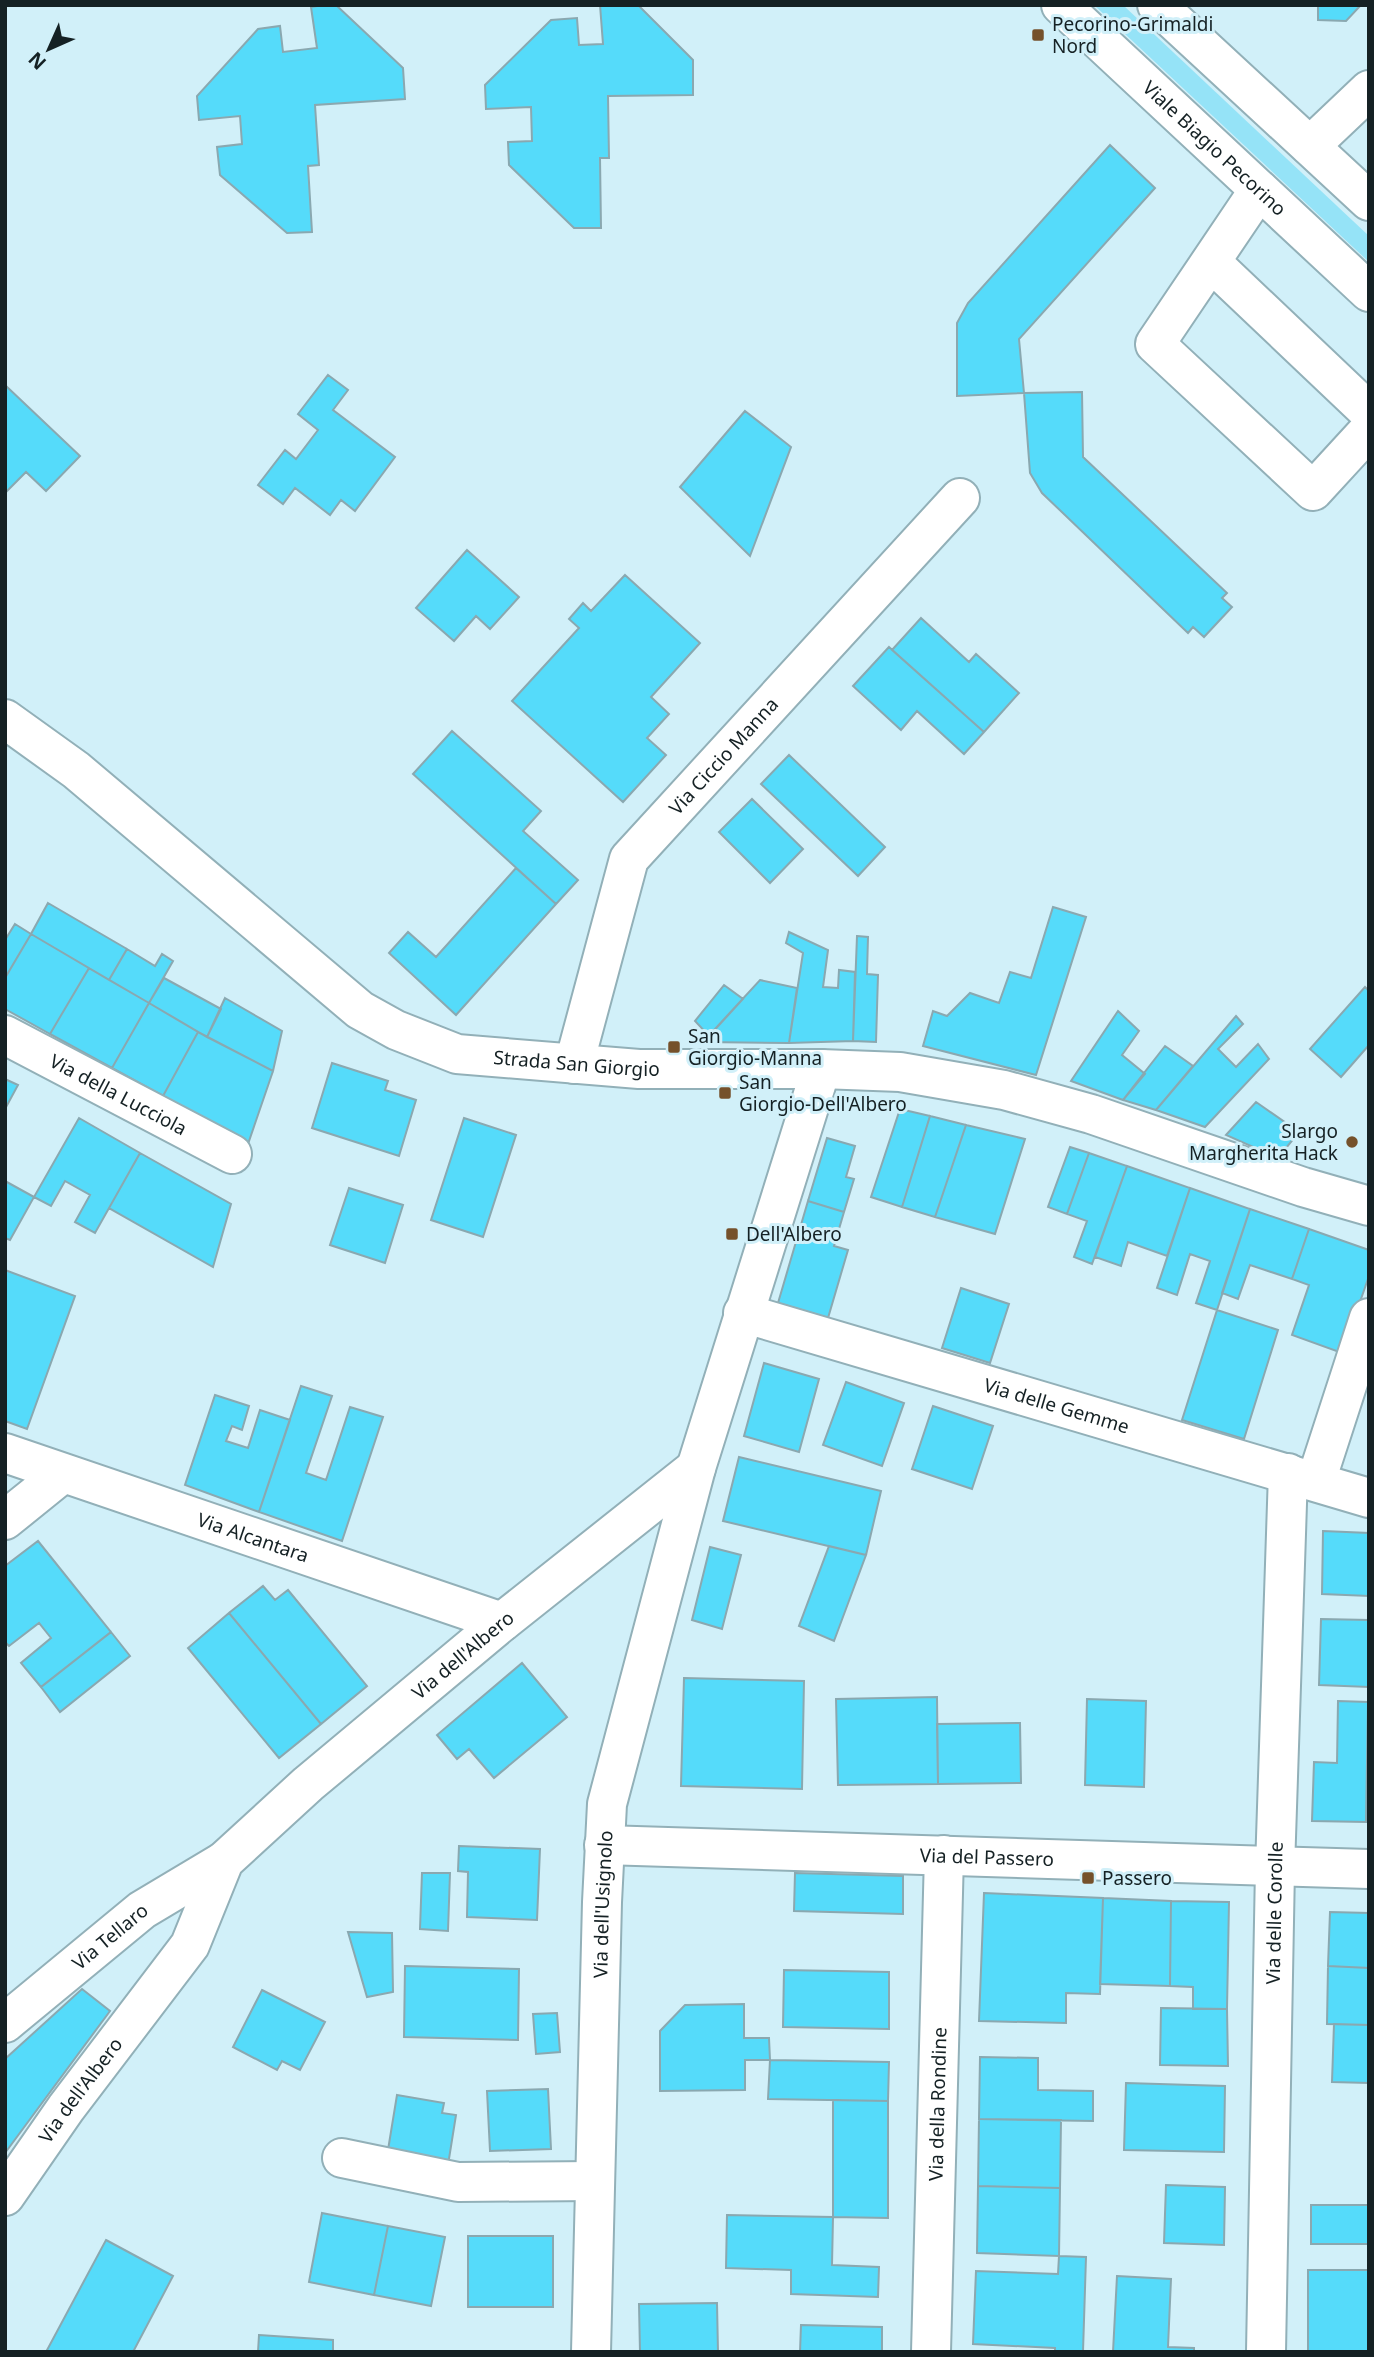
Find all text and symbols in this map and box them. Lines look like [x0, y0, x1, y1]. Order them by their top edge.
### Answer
place label: Pecorino-Grimaldi Nord [1052, 11, 1213, 59]
north arrow [14, 14, 84, 84]
marker: Pecorino-Grimaldi Nord [1030, 27, 1046, 43]
text: N [22, 46, 52, 76]
street label: Viale Biagio Pecorino [1137, 75, 1292, 222]
street label: Via Ciccio Manna [663, 692, 784, 820]
place label: San Giorgio-Manna [688, 1023, 822, 1071]
marker: San Giorgio-Manna [666, 1039, 682, 1055]
street label: Strada San Giorgio [493, 1044, 660, 1082]
street label: Via della Lucciola [45, 1048, 192, 1141]
place label: San Giorgio-Dell'Albero [739, 1069, 907, 1117]
marker: San Giorgio-Dell'Albero [717, 1085, 733, 1101]
place label: Slargo Margherita Hack [1189, 1118, 1338, 1166]
marker: Slargo Margherita Hack [1344, 1134, 1360, 1150]
place label: Dell'Albero [746, 1221, 842, 1247]
marker: Dell'Albero [724, 1226, 740, 1242]
street label: Via delle Gemme [981, 1372, 1133, 1439]
street label: Via Alcantara [194, 1506, 312, 1568]
street label: Via dell'Albero [406, 1605, 519, 1705]
street label: Via dell'Usignolo [587, 1830, 619, 1978]
street label: Via delle Corolle [1260, 1841, 1289, 1985]
street label: Via del Passero [919, 1842, 1054, 1872]
place label: Passero [1102, 1865, 1172, 1891]
marker: Passero [1080, 1870, 1096, 1886]
street label: Via Tellaro [66, 1897, 153, 1976]
street label: Via della Rondine [922, 2027, 952, 2181]
street label: Via dell'Albero [33, 2032, 128, 2148]

